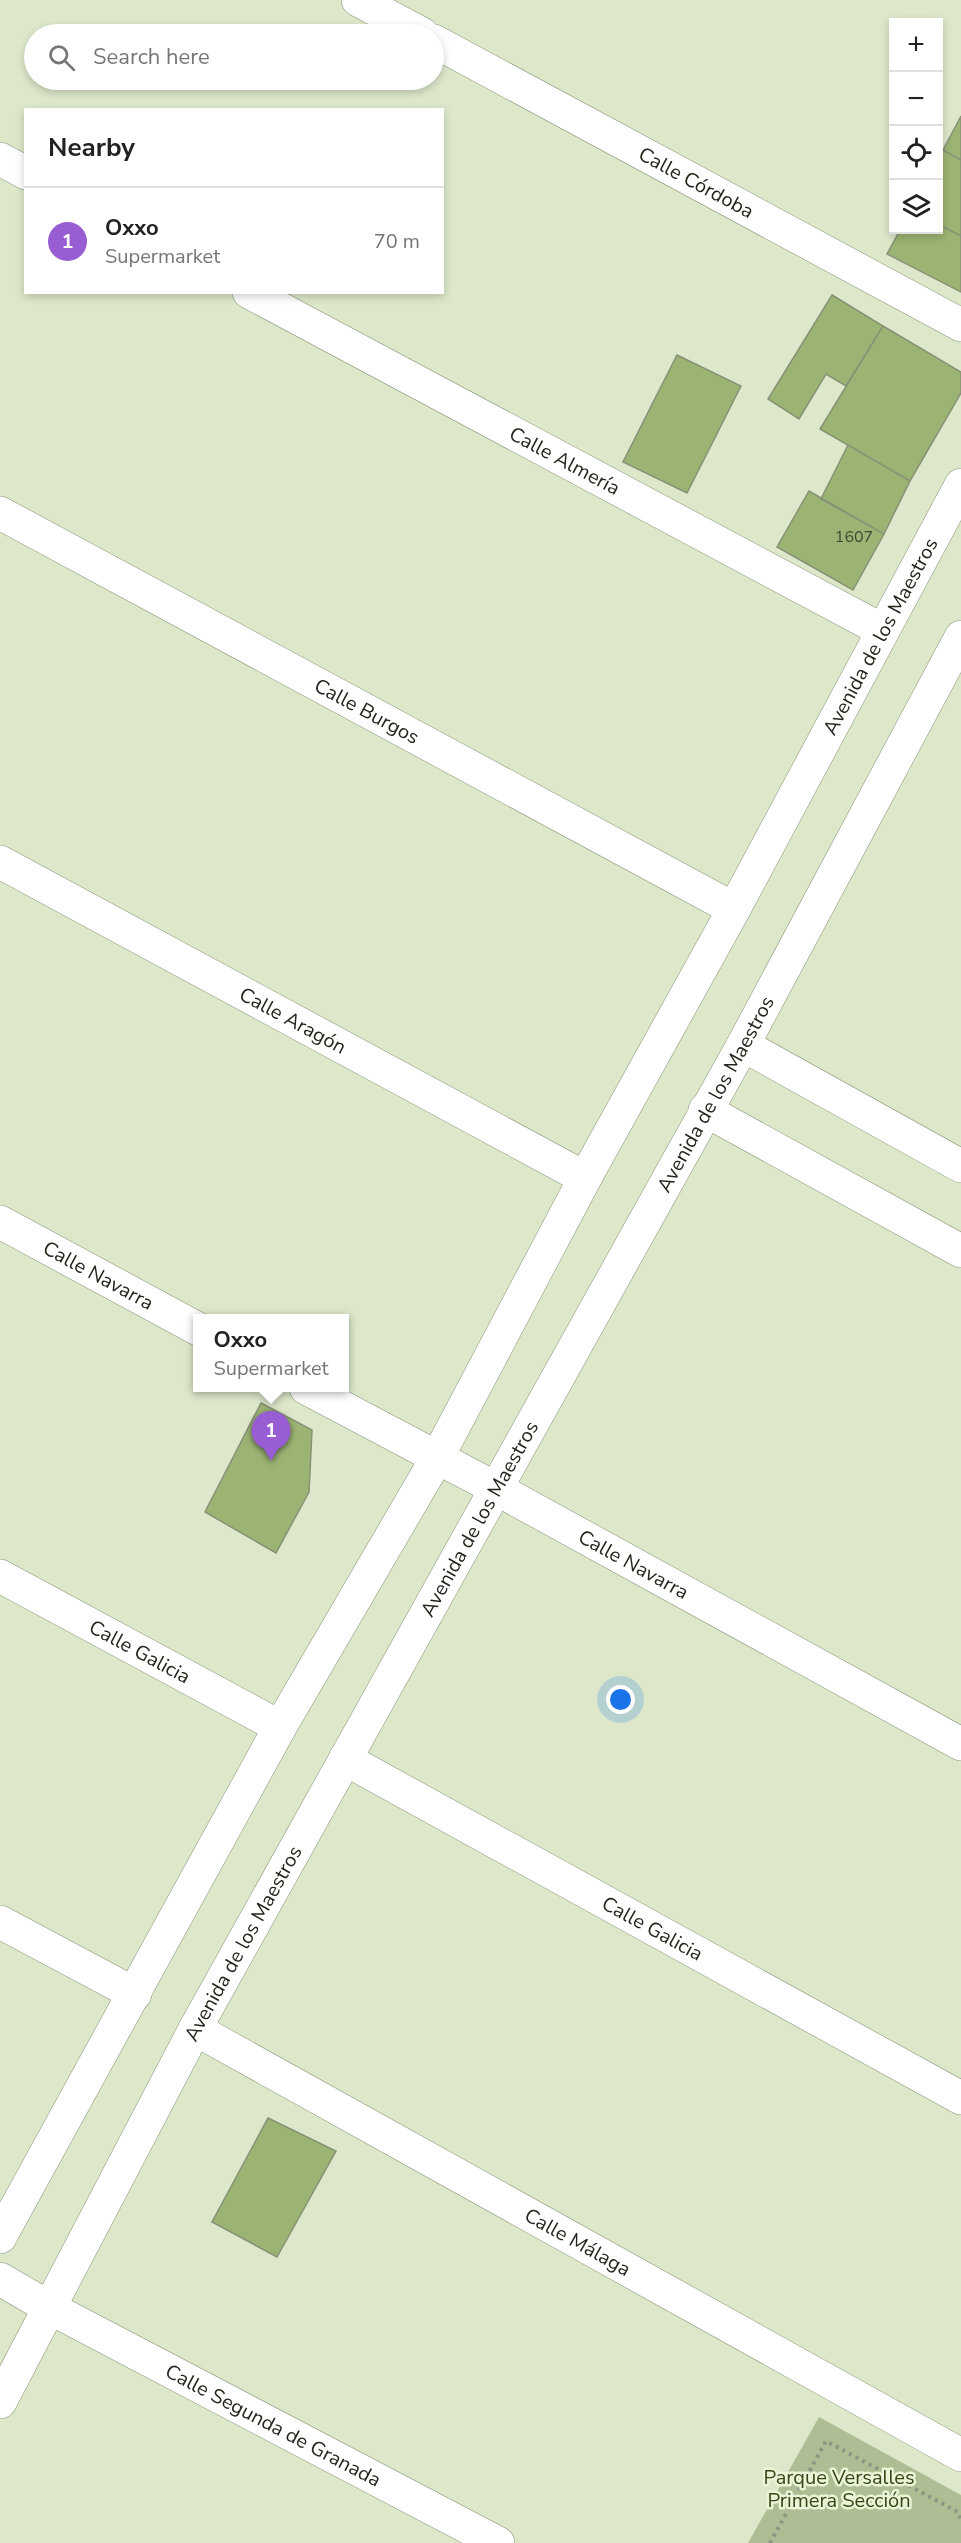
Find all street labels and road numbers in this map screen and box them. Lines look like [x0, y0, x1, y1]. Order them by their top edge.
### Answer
street label: Calle Córdoba [634, 140, 759, 224]
street label: Calle Almería [505, 420, 625, 501]
street label: Avenida de los Maestros [816, 533, 944, 740]
street label: Calle Burgos [310, 672, 424, 750]
street label: Calle Aragón [235, 980, 351, 1060]
street label: Avenida de los Maestros [650, 991, 780, 1197]
street label: Calle Navarra [38, 1234, 159, 1316]
street label: Avenida de los Maestros [414, 1416, 545, 1621]
street label: Calle Navarra [574, 1523, 694, 1605]
street label: Calle Galicia [84, 1613, 195, 1690]
street label: Avenida de los Maestros [177, 1841, 308, 2046]
street label: Calle Galicia [597, 1890, 708, 1967]
street label: Calle Málaga [520, 2201, 636, 2282]
street label: Calle Segunda de Granada [161, 2357, 386, 2493]

